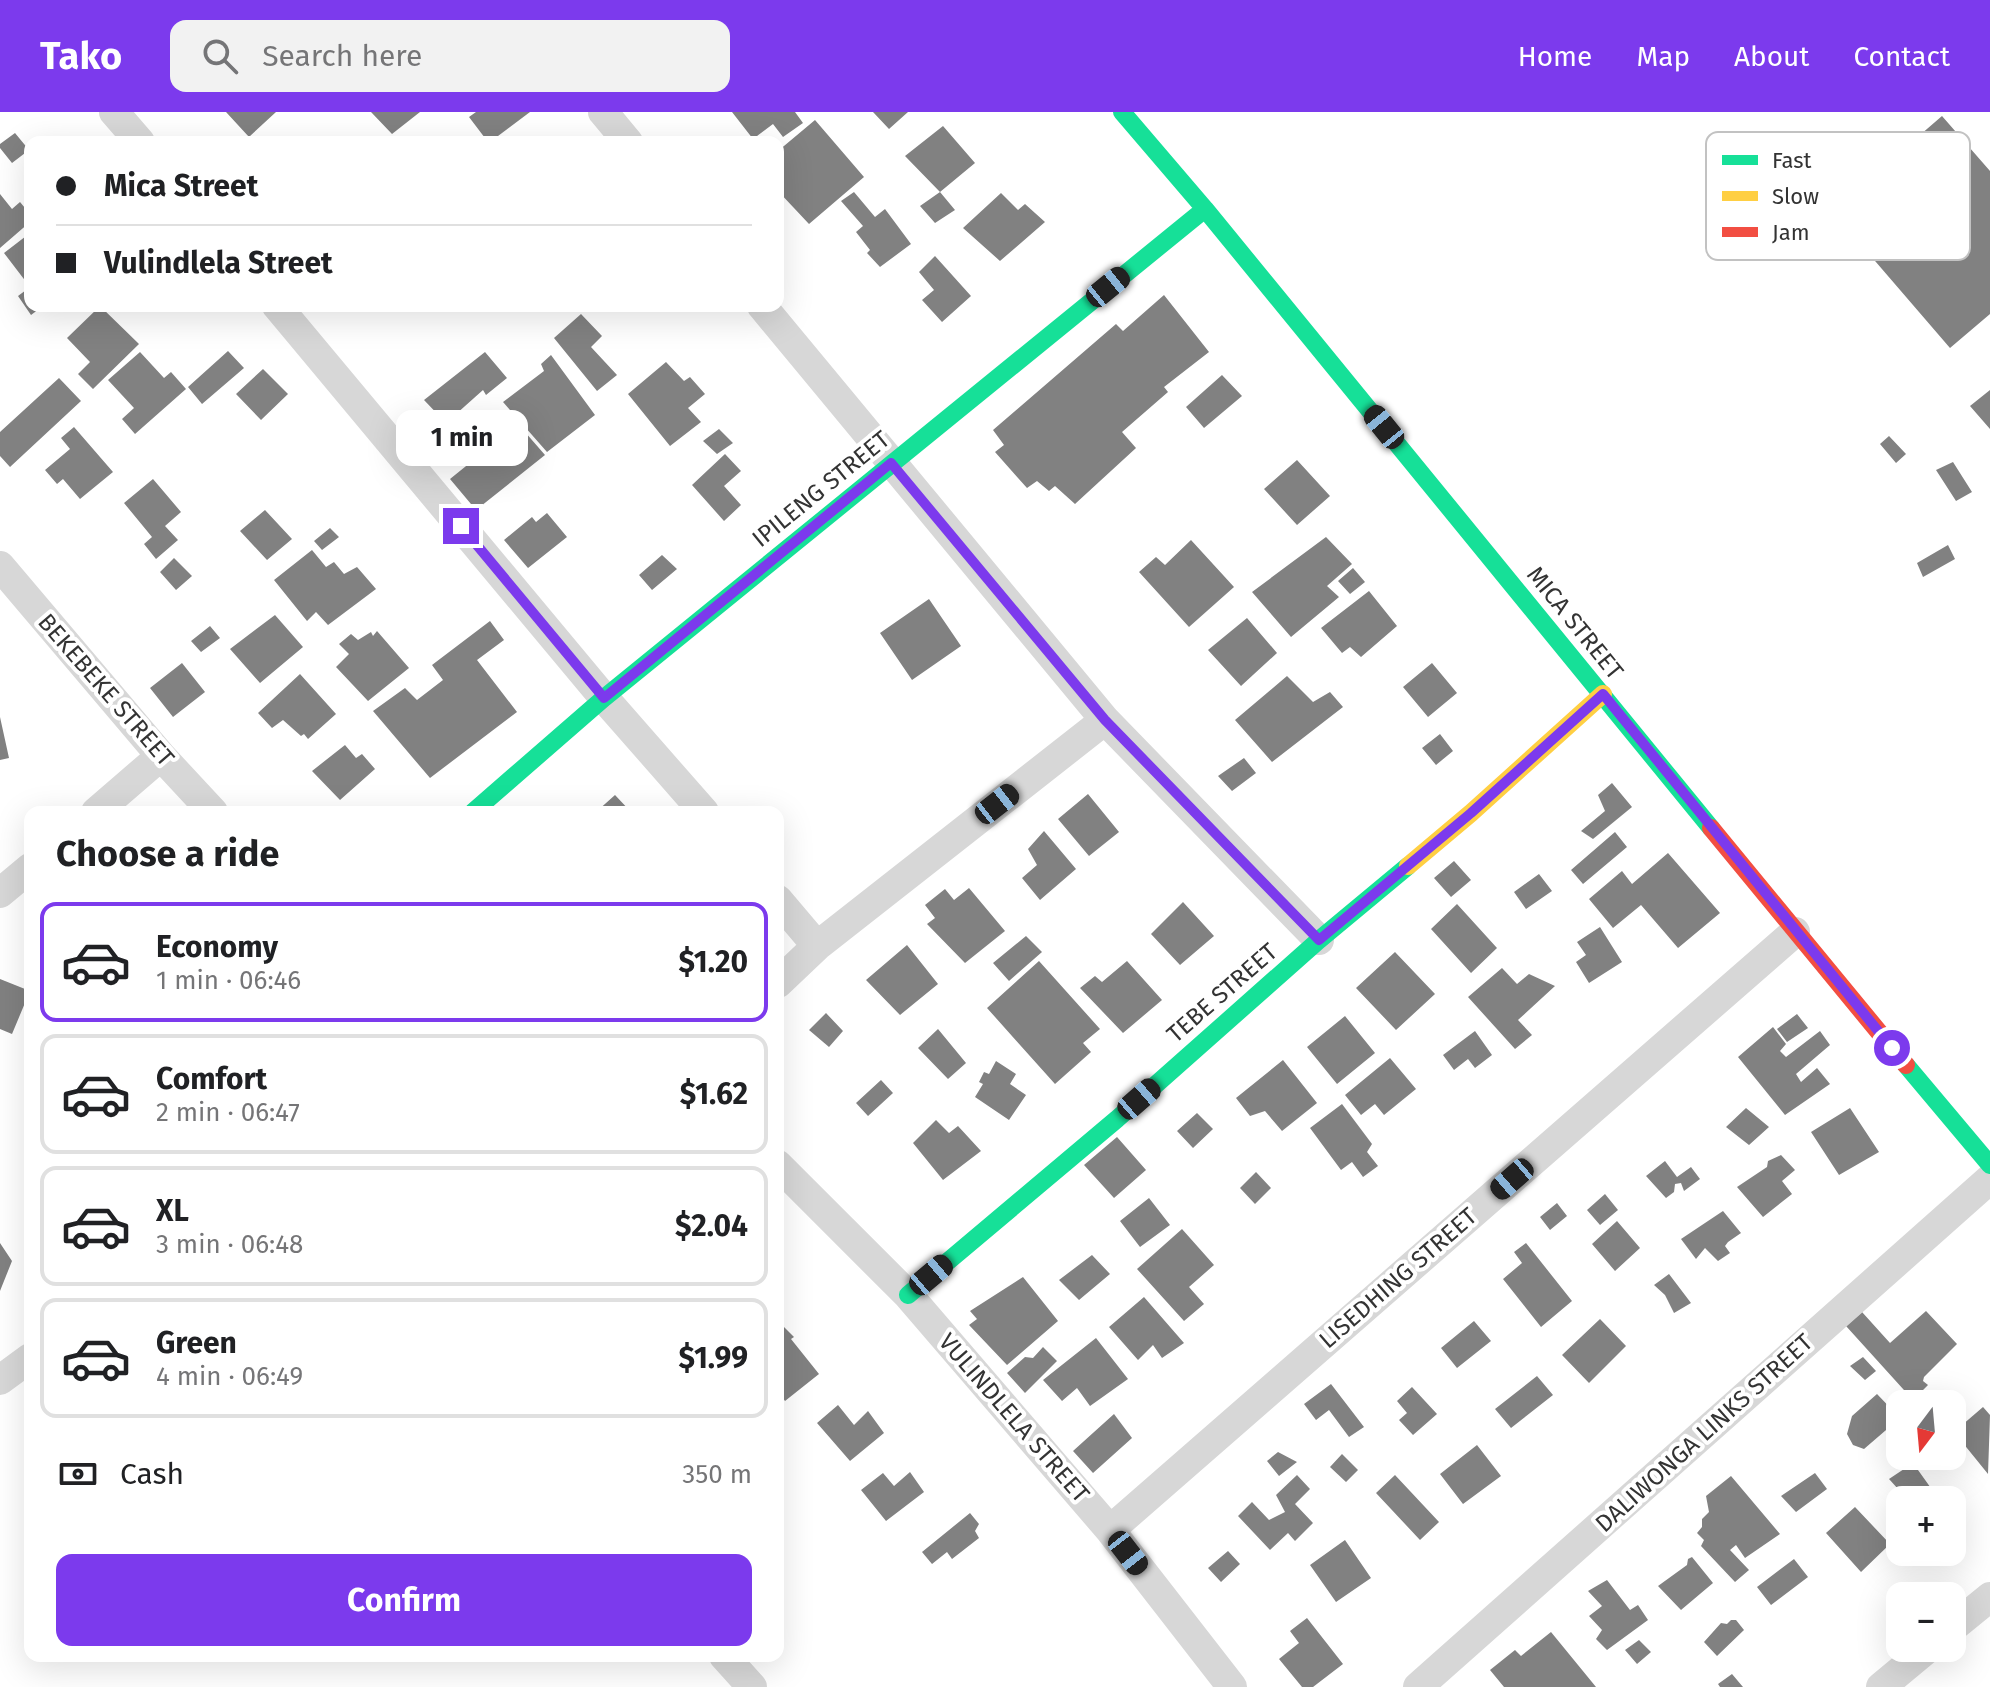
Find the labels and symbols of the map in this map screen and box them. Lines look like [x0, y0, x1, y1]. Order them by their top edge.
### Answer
legend [1706, 132, 1970, 260]
text: Fast [1772, 147, 1812, 174]
text: Slow [1772, 183, 1819, 210]
text: Jam [1772, 219, 1810, 246]
car [1082, 263, 1134, 311]
car [1360, 401, 1408, 453]
callout: 1 min [395, 410, 527, 466]
street label: IPILENG STREET [747, 425, 896, 553]
route end [443, 508, 479, 544]
street label: MICA STREET [1521, 561, 1629, 685]
street label: BEKEBEKE STREET [32, 608, 180, 772]
car [971, 780, 1023, 828]
street label: TEBE STREET [1161, 937, 1283, 1048]
route start [1874, 1030, 1910, 1066]
car [1113, 1074, 1165, 1124]
car [1486, 1154, 1538, 1204]
street label: LISEDHING STREET [1314, 1202, 1483, 1354]
car [905, 1250, 957, 1300]
street label: VULINDLELA STREET [933, 1328, 1095, 1509]
street label: DALIWONGA LINKS STREET [1590, 1328, 1819, 1538]
north arrow [1886, 1390, 1966, 1470]
car [1104, 1527, 1152, 1579]

